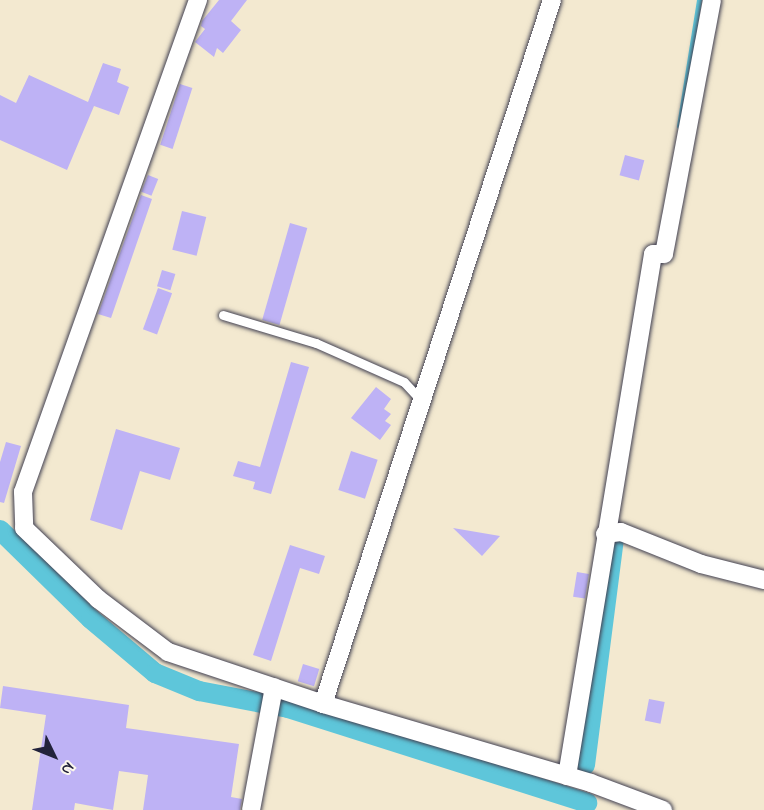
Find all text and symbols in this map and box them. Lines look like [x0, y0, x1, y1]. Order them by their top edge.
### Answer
north arrow [24, 726, 84, 786]
text: N [55, 756, 80, 780]

